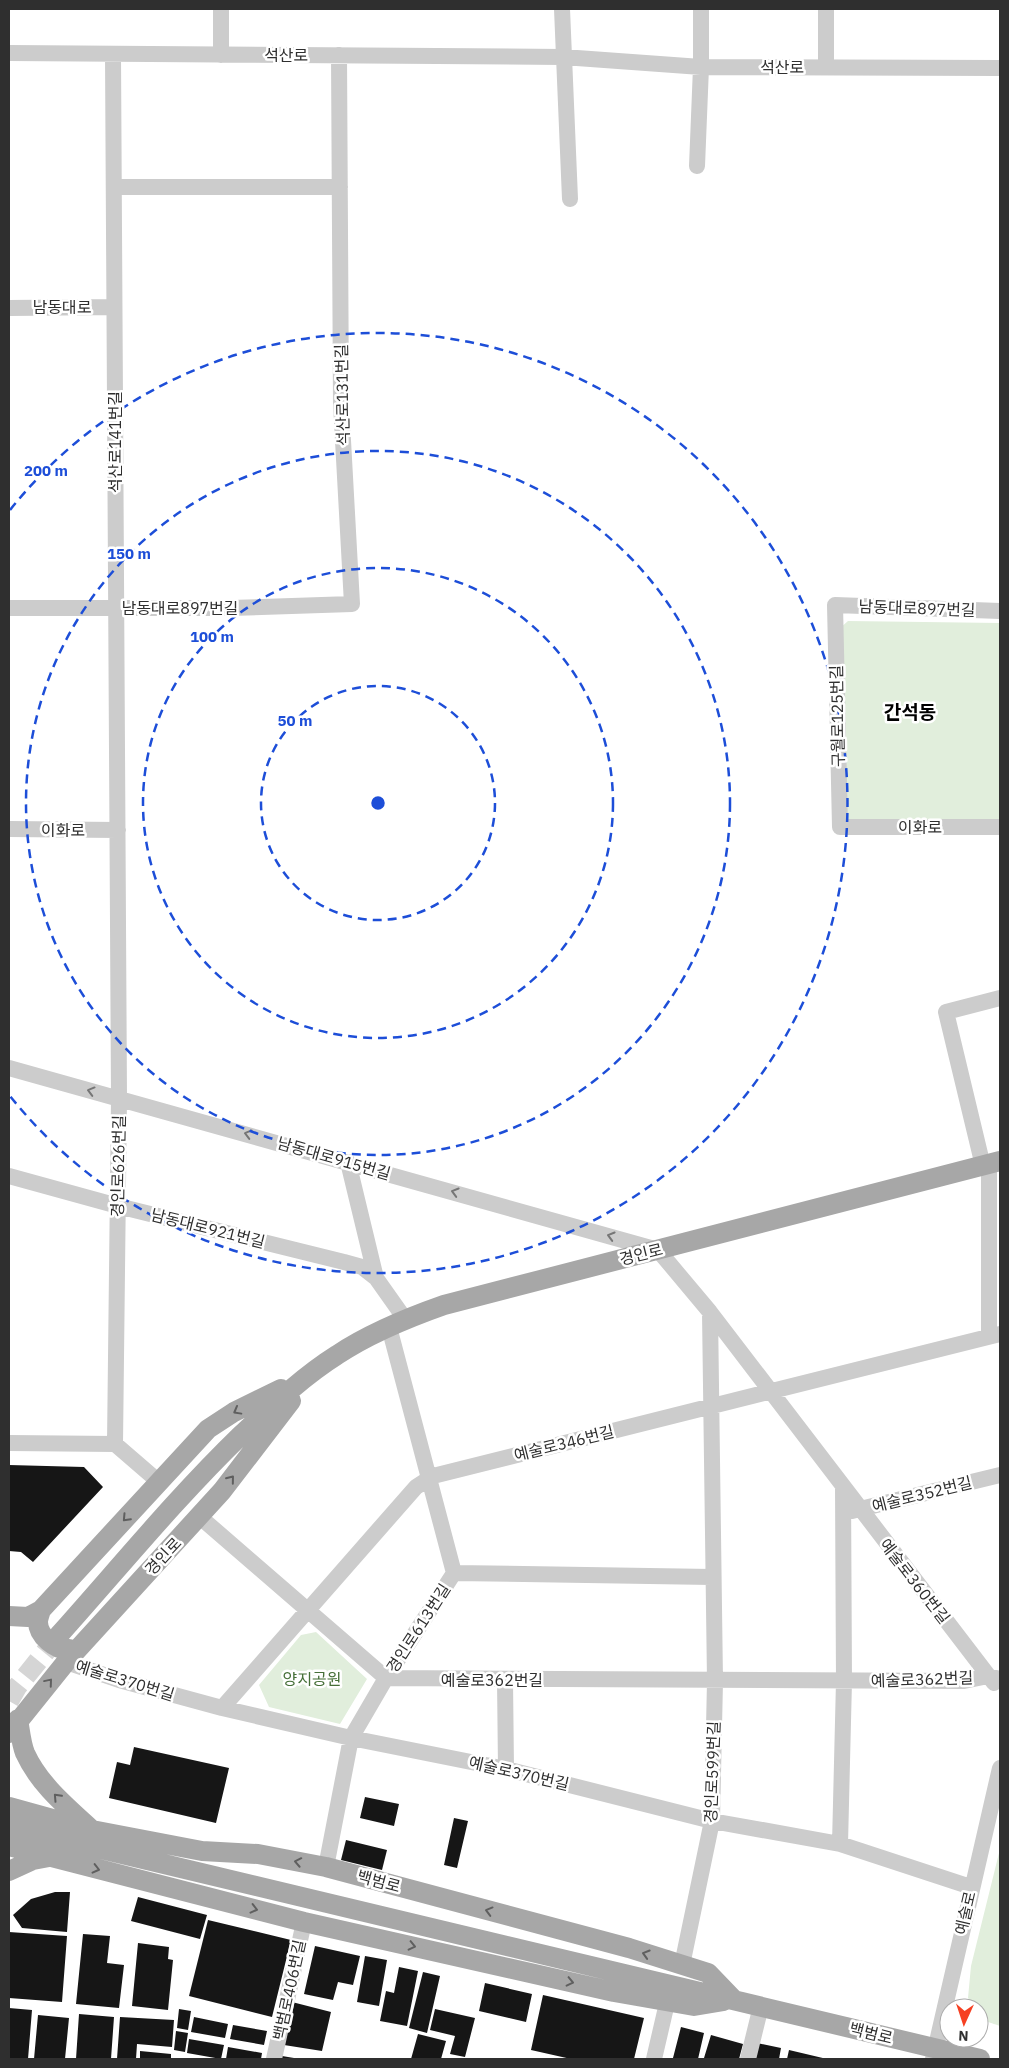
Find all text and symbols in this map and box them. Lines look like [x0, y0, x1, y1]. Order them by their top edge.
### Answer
street label: 석산로 [264, 45, 308, 65]
street label: 석산로 [760, 57, 804, 77]
street label: 남동대로 [33, 297, 92, 317]
street label: 석산로131번길 [331, 344, 353, 446]
street label: 석산로141번길 [105, 391, 125, 493]
text: 200 m [24, 461, 68, 480]
text: 150 m [107, 544, 151, 563]
street label: 남동대로897번길 [858, 596, 976, 620]
street label: 남동대로897번길 [121, 598, 239, 618]
text: 100 m [190, 627, 234, 646]
street label: 구월로125번길 [826, 665, 848, 767]
district label: 간석동 [884, 700, 936, 724]
text: 50 m [278, 711, 312, 730]
centre of rings [369, 794, 387, 812]
street label: 이화로 [898, 817, 942, 837]
street label: 이화로 [41, 820, 85, 840]
one-way arrow [87, 1086, 96, 1097]
street label: 경인로626번길 [107, 1115, 129, 1217]
one-way arrow [244, 1129, 253, 1140]
street label: 남동대로915번길 [275, 1132, 393, 1184]
one-way arrow [451, 1187, 460, 1198]
street label: 남동대로921번길 [149, 1204, 267, 1252]
one-way arrow [608, 1232, 616, 1242]
street label: 경인로 [617, 1239, 665, 1269]
one-way arrow [233, 1405, 242, 1415]
street label: 예술로346번길 [512, 1421, 616, 1465]
street label: 예술로352번길 [870, 1472, 974, 1516]
one-way arrow [226, 1476, 235, 1485]
one-way arrow [123, 1512, 132, 1521]
street label: 경인로 [141, 1533, 186, 1579]
street label: 예술로360번길 [876, 1534, 954, 1628]
street label: 경인로613번길 [382, 1580, 454, 1676]
street label: 예술로370번길 [73, 1655, 177, 1705]
street label: 예술로362번길 [870, 1667, 974, 1691]
park label: 양지공원 [283, 1669, 341, 1689]
street label: 예술로362번길 [441, 1670, 543, 1690]
one-way arrow [44, 1678, 53, 1687]
street label: 경인로599번길 [700, 1720, 724, 1824]
street label: 예술로370번길 [467, 1752, 571, 1794]
one-way arrow [53, 1793, 62, 1802]
one-way arrow [294, 1857, 303, 1868]
one-way arrow [91, 1863, 100, 1874]
street label: 백범로 [355, 1866, 403, 1896]
street label: 예술로 [950, 1889, 980, 1937]
one-way arrow [249, 1903, 258, 1914]
one-way arrow [485, 1906, 494, 1917]
street label: 백범로406번길 [269, 1938, 309, 2042]
one-way arrow [407, 1940, 416, 1951]
one-way arrow [643, 1950, 651, 1960]
one-way arrow [566, 1976, 575, 1987]
north arrow [939, 1998, 989, 2048]
street label: 백범로 [847, 2018, 895, 2048]
text: N [958, 2027, 969, 2045]

